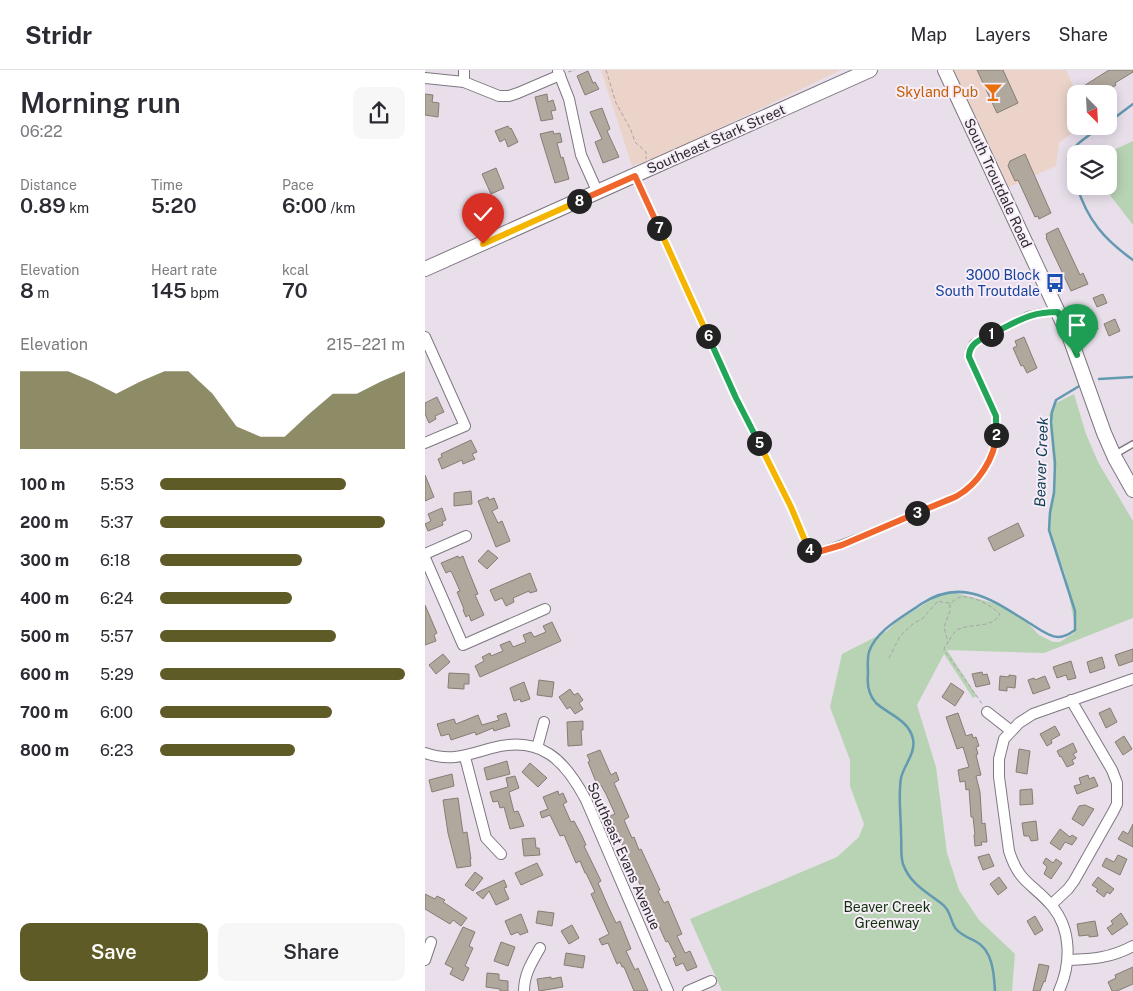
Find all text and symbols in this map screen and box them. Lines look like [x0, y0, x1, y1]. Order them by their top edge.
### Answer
text: Stridr [25, 21, 92, 49]
text: Map [911, 24, 947, 45]
text: Layers [975, 24, 1031, 45]
text: Share [1059, 24, 1108, 45]
bar icon: Skyland Pub [982, 81, 1004, 103]
place label: Skyland Pub [896, 84, 978, 100]
north arrow [1067, 85, 1117, 135]
map controls [1067, 85, 1117, 195]
text: Morning run [20, 86, 181, 119]
button: share [353, 87, 405, 139]
street label: Southeast Stark Street [644, 101, 788, 177]
street label: South Troutdale Road [961, 116, 1035, 250]
text: 06:22 [20, 122, 63, 141]
button: layers [1067, 145, 1117, 195]
text: Distance [20, 177, 77, 193]
text: Time [151, 177, 183, 193]
text: Pace [282, 177, 314, 193]
pin: 8 [567, 188, 591, 214]
text: 0.89 [20, 193, 66, 218]
text: 5:20 [151, 193, 197, 218]
text: 6:00 [282, 193, 327, 218]
pin [462, 193, 504, 244]
text: 8 [575, 193, 584, 209]
text: km [66, 200, 89, 216]
text: /km [327, 200, 355, 216]
icon: check [469, 200, 497, 228]
pin: 7 [647, 216, 671, 240]
text: 7 [655, 220, 664, 236]
text: Elevation [20, 262, 79, 278]
text: Heart rate [151, 262, 217, 278]
text: kcal [282, 262, 309, 278]
place label: 3000 Block South Troutdale [935, 267, 1040, 299]
bus stop icon: 3000 Block South Troutdale [1044, 272, 1066, 294]
text: 8 [20, 278, 34, 303]
text: 145 [151, 278, 187, 303]
text: 70 [282, 278, 308, 303]
text: m [34, 285, 49, 301]
text: bpm [187, 285, 219, 301]
pin [1056, 304, 1098, 355]
icon: arrive [1063, 311, 1091, 339]
pin: 1 [979, 322, 1003, 346]
pin: 6 [695, 324, 721, 348]
text: 1 [989, 326, 995, 342]
text: 6 [704, 328, 713, 344]
text: Elevation [20, 335, 88, 354]
text: 215–221 m [327, 335, 405, 354]
water label: Beaver Creek [1031, 416, 1051, 507]
pin: 2 [983, 422, 1009, 448]
text: 2 [992, 427, 1001, 443]
pin: 5 [747, 430, 771, 456]
text: 5 [755, 435, 764, 451]
text: 100 m [20, 475, 65, 494]
text: 5:53 [100, 475, 134, 494]
pin: 3 [905, 500, 929, 526]
text: 3 [913, 505, 922, 521]
text: 200 m [20, 513, 69, 532]
text: 5:37 [100, 513, 133, 532]
pin: 4 [797, 538, 821, 562]
text: 4 [805, 542, 814, 558]
text: 300 m [20, 551, 69, 570]
text: 6:18 [100, 551, 130, 570]
text: 400 m [20, 589, 69, 608]
text: 6:24 [100, 589, 133, 608]
text: 500 m [20, 627, 69, 646]
text: 5:57 [100, 627, 134, 646]
text: 600 m [20, 665, 69, 684]
text: 5:29 [100, 665, 134, 684]
text: 700 m [20, 703, 68, 722]
text: 6:00 [100, 703, 133, 722]
text: 800 m [20, 741, 69, 760]
text: 6:23 [100, 741, 134, 760]
street label: Southeast Evans Avenue [584, 780, 664, 932]
park label: Beaver Creek Greenway [843, 899, 931, 931]
button: Save [20, 923, 208, 981]
button: Share [218, 923, 405, 981]

